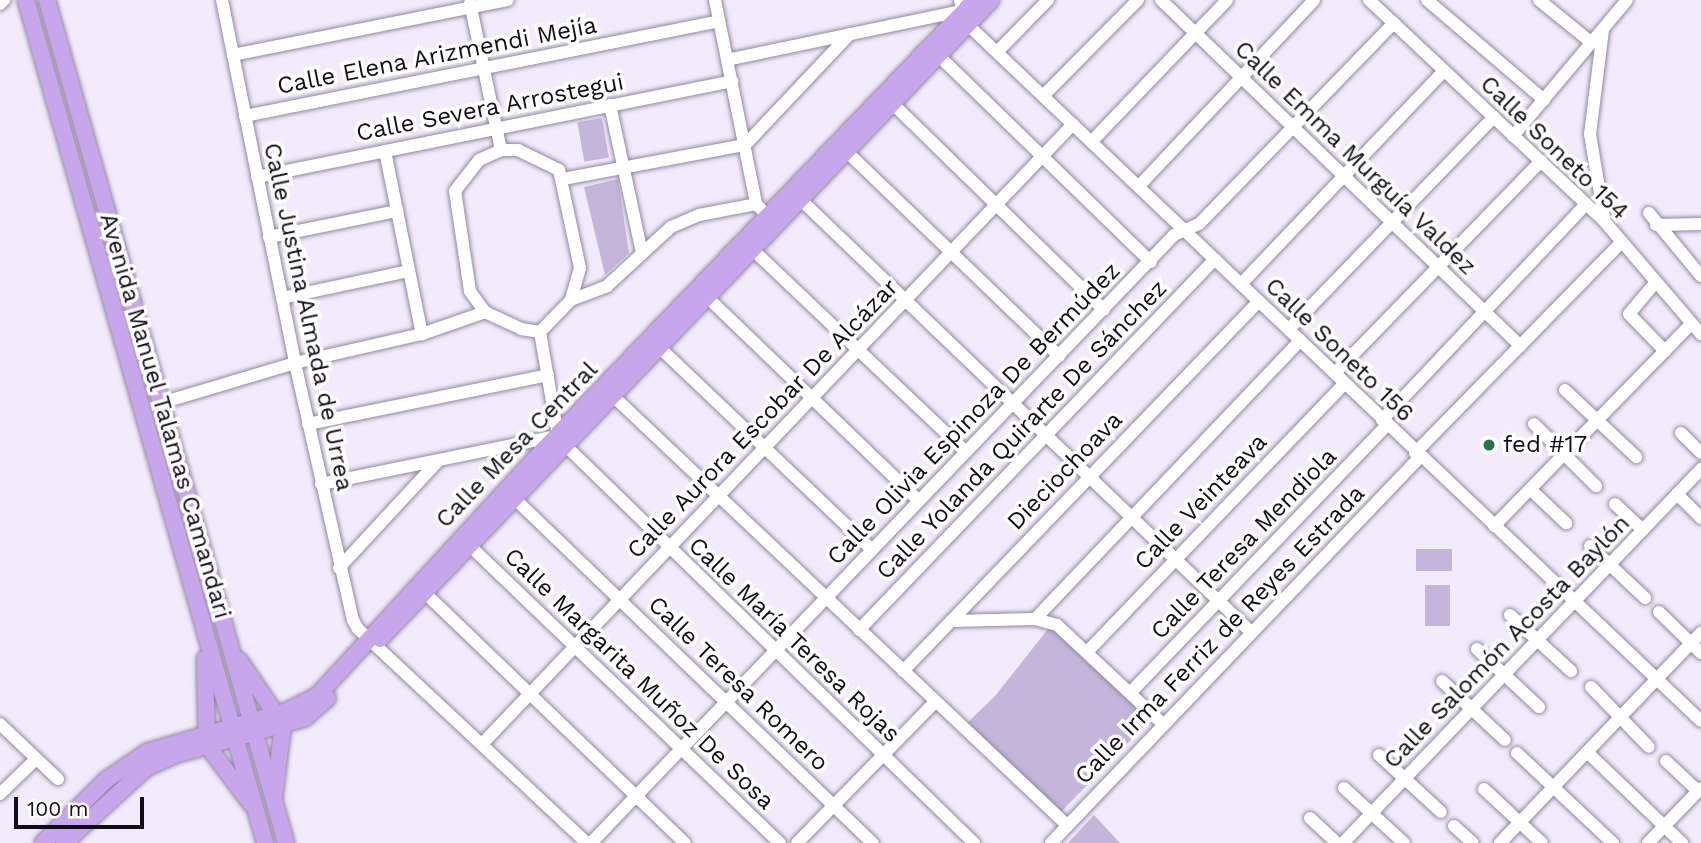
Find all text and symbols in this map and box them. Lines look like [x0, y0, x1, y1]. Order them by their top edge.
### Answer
street label: Calle Elena Arizmendi Mejía [274, 11, 600, 101]
street label: Calle Emma Murguía Valdez [1228, 34, 1482, 282]
street label: Calle Severa Arrostegui [353, 68, 627, 148]
street label: Calle Soneto 154 [1474, 70, 1634, 226]
street label: Calle Justina Almada de Urrea [257, 139, 359, 495]
street label: Avenida Manuel Talamas Camandari [93, 209, 237, 623]
street label: Calle Olivia Espinoza De Bermúdez [821, 256, 1127, 572]
street label: Calle Aurora Escobar De Alcázar [621, 272, 905, 566]
street label: Calle Soneto 156 [1259, 272, 1419, 428]
street label: Calle Yolanda Quirarte De Sánchez [870, 274, 1174, 586]
street label: Calle Mesa Central [430, 356, 604, 534]
street label: Dieciochoava [1001, 406, 1129, 536]
street label: Calle Veinteava [1128, 428, 1274, 576]
place label: fed #17 [1503, 431, 1587, 459]
marker: fed #17 [1481, 437, 1497, 453]
street label: Calle Teresa Mendiola [1145, 442, 1343, 646]
street label: Calle Irma Ferriz de Reyes Estrada [1069, 479, 1371, 791]
street label: Calle Salomón Acosta Baylón [1377, 509, 1637, 775]
street label: Calle María Teresa Rojas [682, 531, 906, 749]
street label: Calle Margarita Muñoz De Sosa [498, 542, 780, 816]
street label: Calle Teresa Romero [641, 590, 835, 778]
scale bar [18, 784, 147, 828]
text: 100 m [27, 796, 89, 821]

